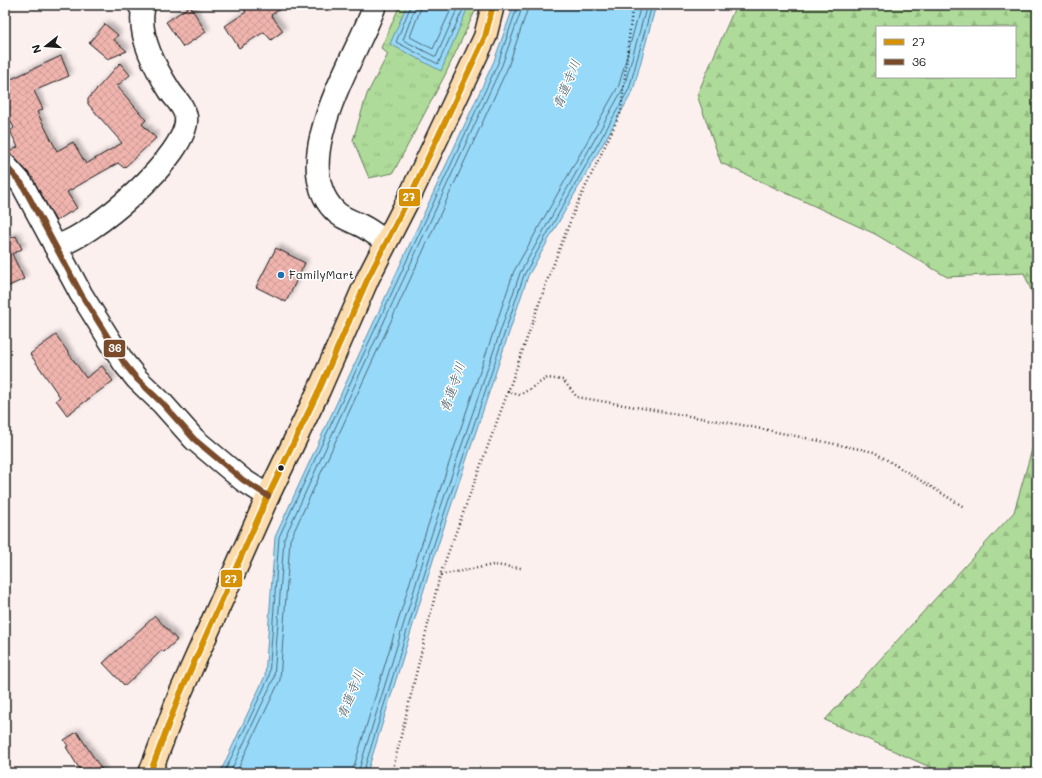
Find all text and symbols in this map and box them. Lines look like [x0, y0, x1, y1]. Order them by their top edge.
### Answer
north arrow [26, 26, 66, 66]
legend [876, 26, 1016, 78]
text: 27 [912, 33, 926, 49]
text: N [28, 43, 44, 55]
text: 36 [912, 53, 926, 69]
water label: 青蓮寺川 [548, 57, 583, 111]
line badge: 27 [398, 188, 421, 207]
text: 27 [403, 189, 415, 204]
place label: FamilyMart [289, 266, 354, 282]
marker: FamilyMart [276, 270, 286, 280]
line badge: 36 [103, 339, 126, 358]
text: 36 [108, 340, 122, 355]
water label: 青蓮寺川 [435, 359, 468, 414]
unlabelled marker [276, 463, 286, 473]
line badge: 27 [220, 569, 243, 588]
text: 27 [225, 571, 237, 586]
water label: 青蓮寺川 [332, 666, 367, 721]

